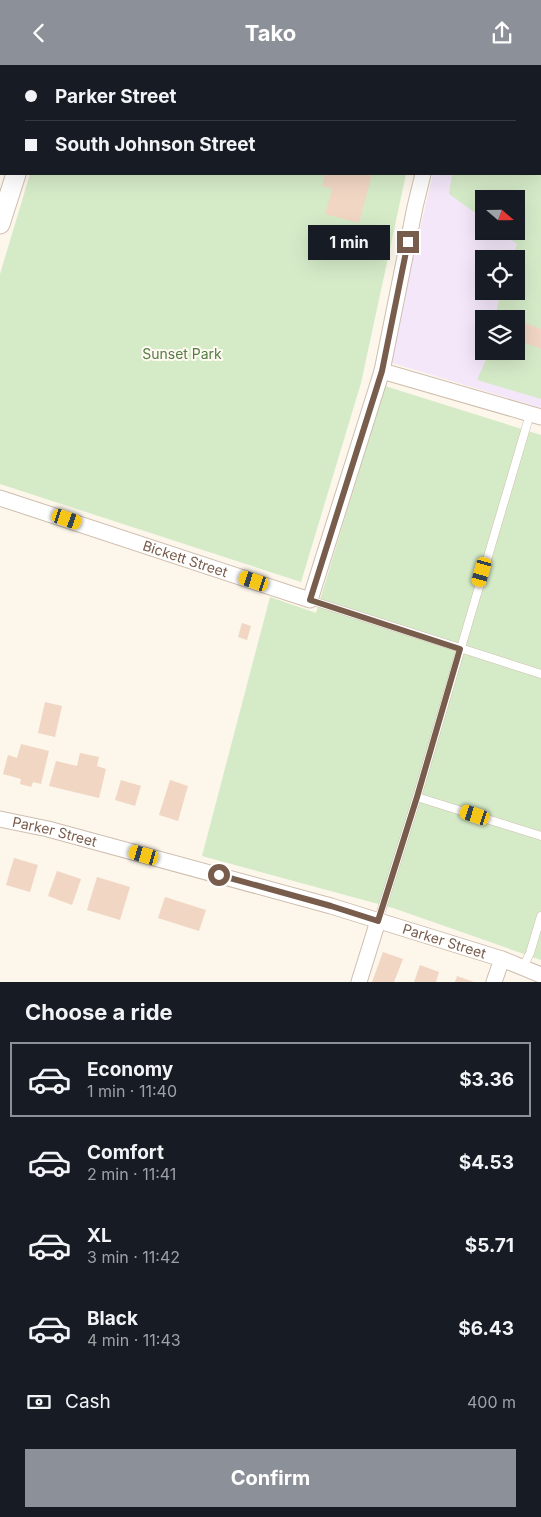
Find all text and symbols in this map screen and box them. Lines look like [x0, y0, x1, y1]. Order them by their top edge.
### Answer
icon: back [25, 19, 53, 47]
icon: share [488, 19, 516, 47]
text: Tako [245, 20, 296, 46]
text: Parker Street [55, 85, 177, 108]
text: South Johnson Street [55, 133, 256, 156]
north arrow [475, 190, 525, 240]
map controls [475, 190, 525, 360]
callout: 1 min [308, 225, 390, 259]
route end [397, 231, 419, 253]
text: 1 min [329, 232, 369, 252]
button: locate [475, 250, 525, 300]
button: layers [475, 310, 525, 360]
park label: Sunset Park [142, 345, 222, 362]
car [50, 507, 83, 531]
street label: Bickett Street [141, 537, 230, 580]
car [470, 556, 493, 588]
car [237, 569, 270, 593]
car [458, 803, 491, 827]
street label: Parker Street [11, 813, 99, 850]
car [127, 844, 160, 866]
route start [208, 864, 230, 886]
street label: Parker Street [401, 920, 489, 962]
text: Choose a ride [25, 999, 173, 1025]
icon: car [27, 1057, 72, 1102]
text: Economy [87, 1058, 173, 1081]
text: $3.36 [459, 1068, 514, 1091]
text: 1 min · 11:40 [87, 1081, 177, 1101]
icon: car [27, 1140, 72, 1185]
text: Comfort [87, 1141, 164, 1164]
text: $4.53 [459, 1151, 514, 1174]
text: 2 min · 11:41 [87, 1164, 176, 1184]
icon: car [27, 1223, 72, 1268]
text: XL [87, 1224, 112, 1247]
text: $5.71 [465, 1234, 514, 1257]
text: 3 min · 11:42 [87, 1247, 180, 1267]
icon: car [27, 1306, 72, 1351]
text: Black [87, 1307, 138, 1330]
text: $6.43 [458, 1317, 514, 1340]
text: 4 min · 11:43 [87, 1330, 181, 1350]
icon: cash [25, 1388, 53, 1416]
text: Cash [65, 1390, 111, 1413]
text: 400 m [467, 1392, 516, 1412]
button: Confirm [25, 1449, 516, 1507]

